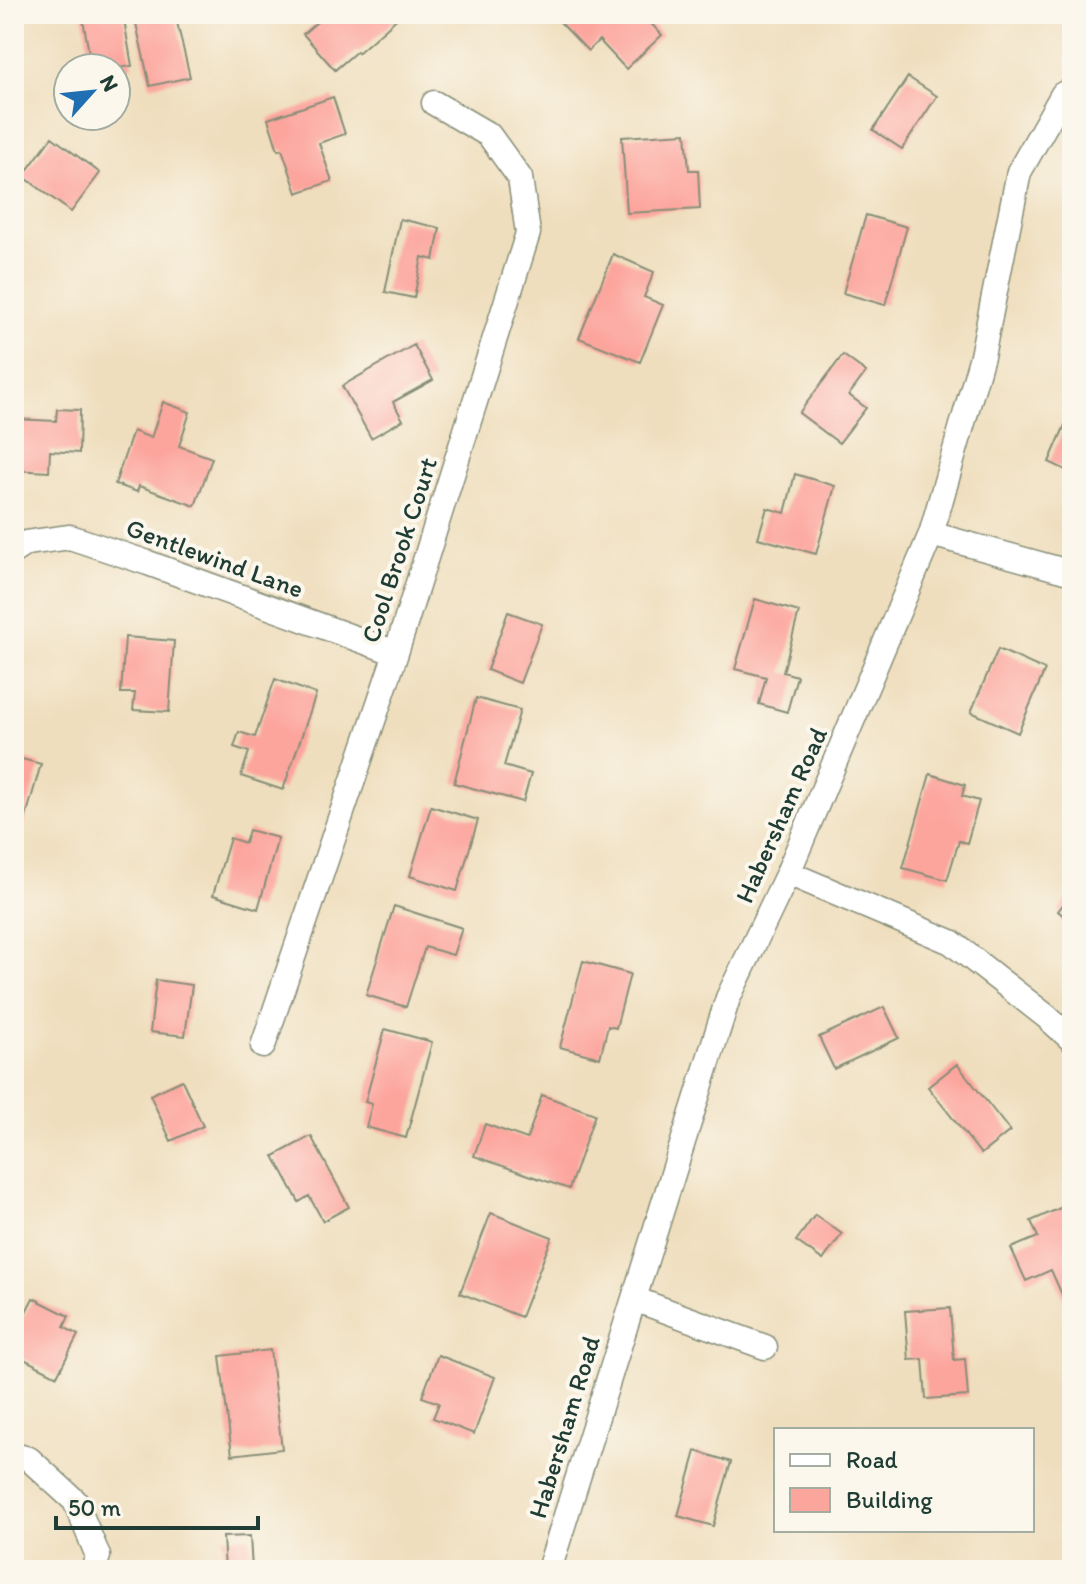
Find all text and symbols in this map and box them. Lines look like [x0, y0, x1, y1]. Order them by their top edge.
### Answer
north arrow [52, 52, 132, 132]
text: N [94, 70, 125, 96]
street label: Cool Brook Court [354, 453, 444, 647]
street label: Gentlewind Lane [122, 511, 308, 605]
street label: Habersham Road [728, 722, 834, 908]
street label: Habersham Road [521, 1332, 607, 1522]
legend [774, 1428, 1034, 1532]
text: Road [846, 1445, 898, 1474]
scale bar [56, 1480, 258, 1530]
text: Building [846, 1485, 933, 1514]
text: 50 m [68, 1493, 121, 1522]

